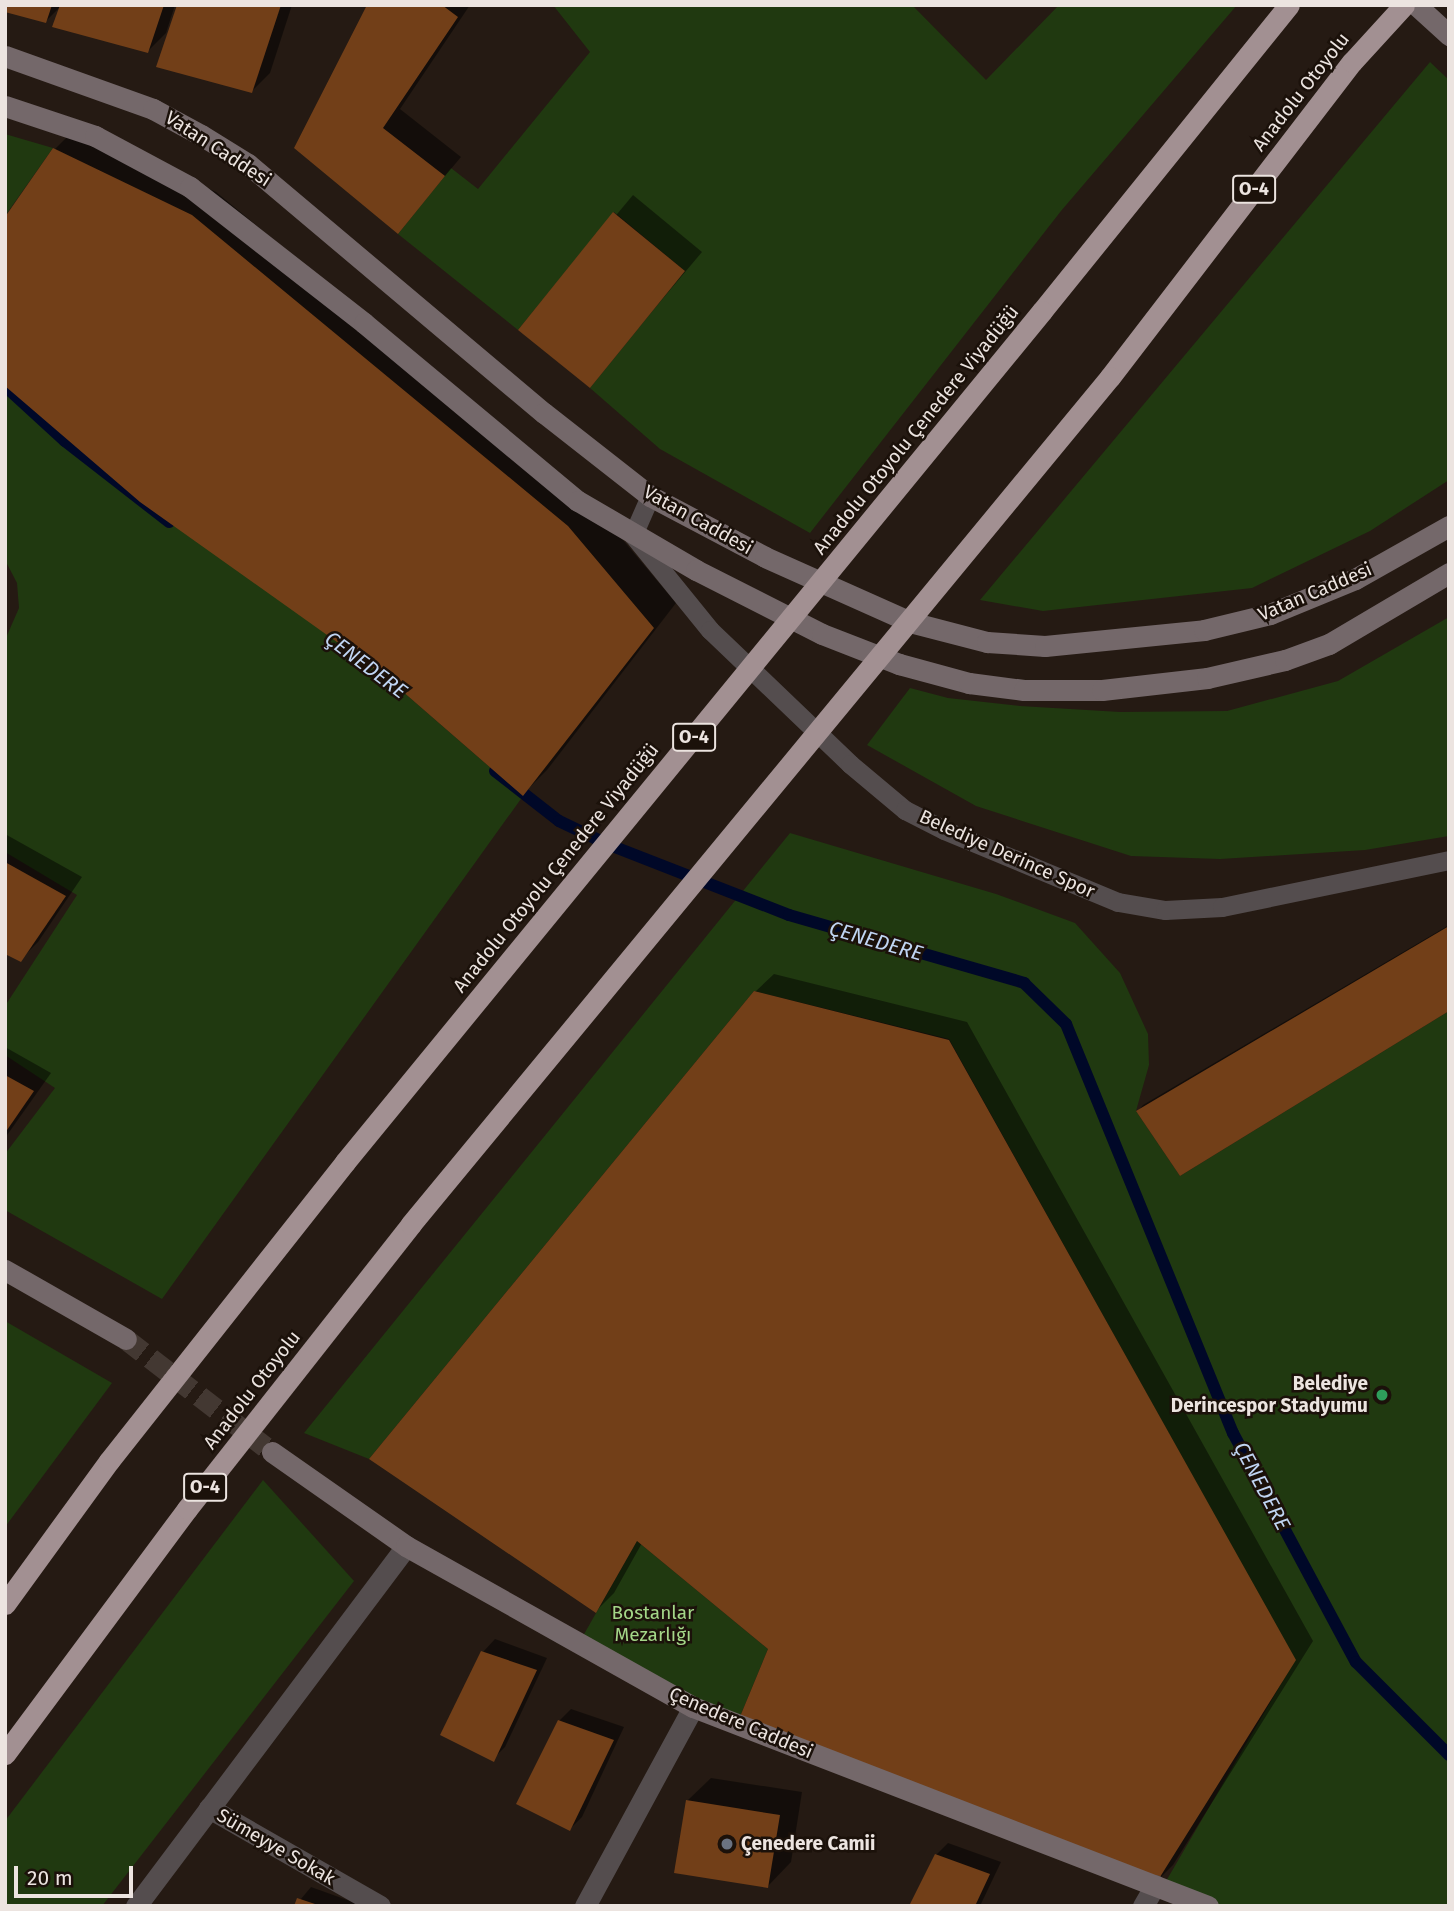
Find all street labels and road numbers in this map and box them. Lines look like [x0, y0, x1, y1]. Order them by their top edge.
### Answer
street label: Anadolu Otoyolu [1248, 28, 1354, 156]
street label: Vatan Caddesi [161, 106, 275, 192]
road number: O-4 [1231, 174, 1277, 204]
street label: Anadolu Otoyolu Çenedere Viyadüğü [808, 301, 1024, 559]
street label: Vatan Caddesi [639, 481, 757, 559]
street label: Vatan Caddesi [1255, 558, 1375, 626]
road number: O-4 [671, 722, 717, 752]
street label: Anadolu Otoyolu Çenedere Viyadüğü [448, 739, 664, 997]
street label: Belediye Derince Spor [916, 805, 1098, 903]
street label: Anadolu Otoyolu [199, 1326, 305, 1454]
road number: O-4 [182, 1472, 228, 1502]
street label: Çenedere Caddesi [666, 1682, 816, 1764]
street label: Sümeyye Sokak [213, 1804, 339, 1890]

